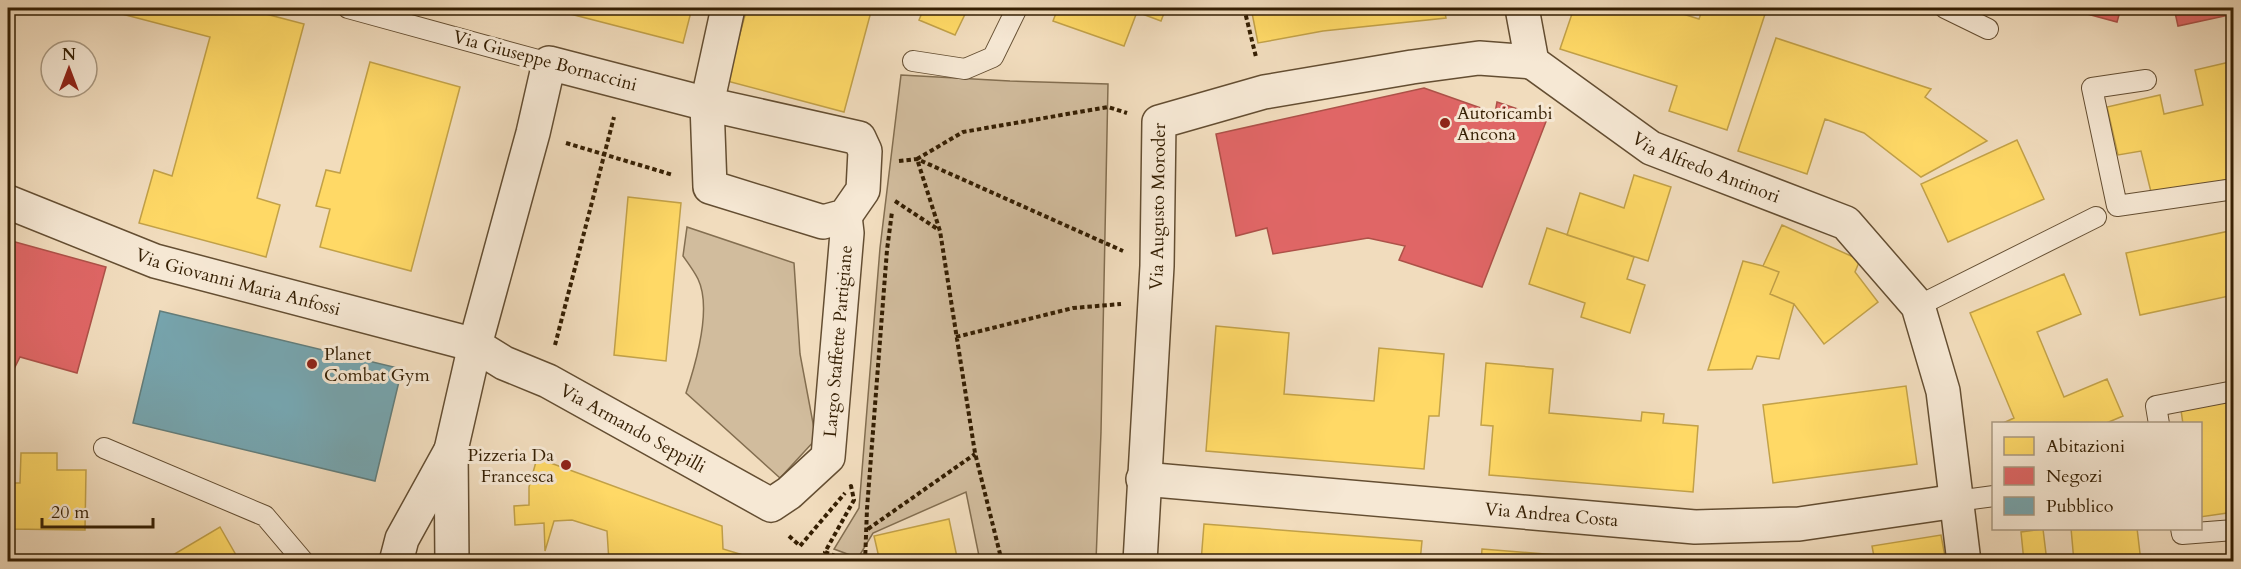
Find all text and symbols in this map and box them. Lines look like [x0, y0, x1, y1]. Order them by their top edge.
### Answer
street label: Via Giuseppe Bornaccini [450, 24, 640, 98]
north arrow [39, 39, 99, 99]
text: N [62, 44, 76, 66]
place label: Autoricambi Ancona [1457, 101, 1553, 147]
marker: Autoricambi Ancona [1438, 116, 1452, 130]
street label: Via Augusto Moroder [1143, 122, 1171, 291]
street label: Via Alfredo Antinori [1627, 126, 1784, 209]
street label: Via Giovanni Maria Anfossi [132, 242, 343, 322]
street label: Largo Staffette Partigiane [817, 244, 858, 438]
place label: Planet Combat Gym [324, 342, 430, 388]
marker: Planet Combat Gym [305, 357, 319, 371]
street label: Via Armando Seppilli [555, 378, 710, 479]
legend [1992, 422, 2202, 530]
text: Abitazioni [2046, 434, 2125, 459]
place label: Pizzeria Da Francesca [467, 443, 554, 489]
marker: Pizzeria Da Francesca [559, 458, 573, 472]
text: Negozi [2046, 464, 2102, 489]
scale bar [42, 491, 153, 529]
text: Pubblico [2046, 494, 2114, 519]
street label: Via Andrea Costa [1484, 496, 1619, 533]
text: 20 m [51, 500, 90, 525]

